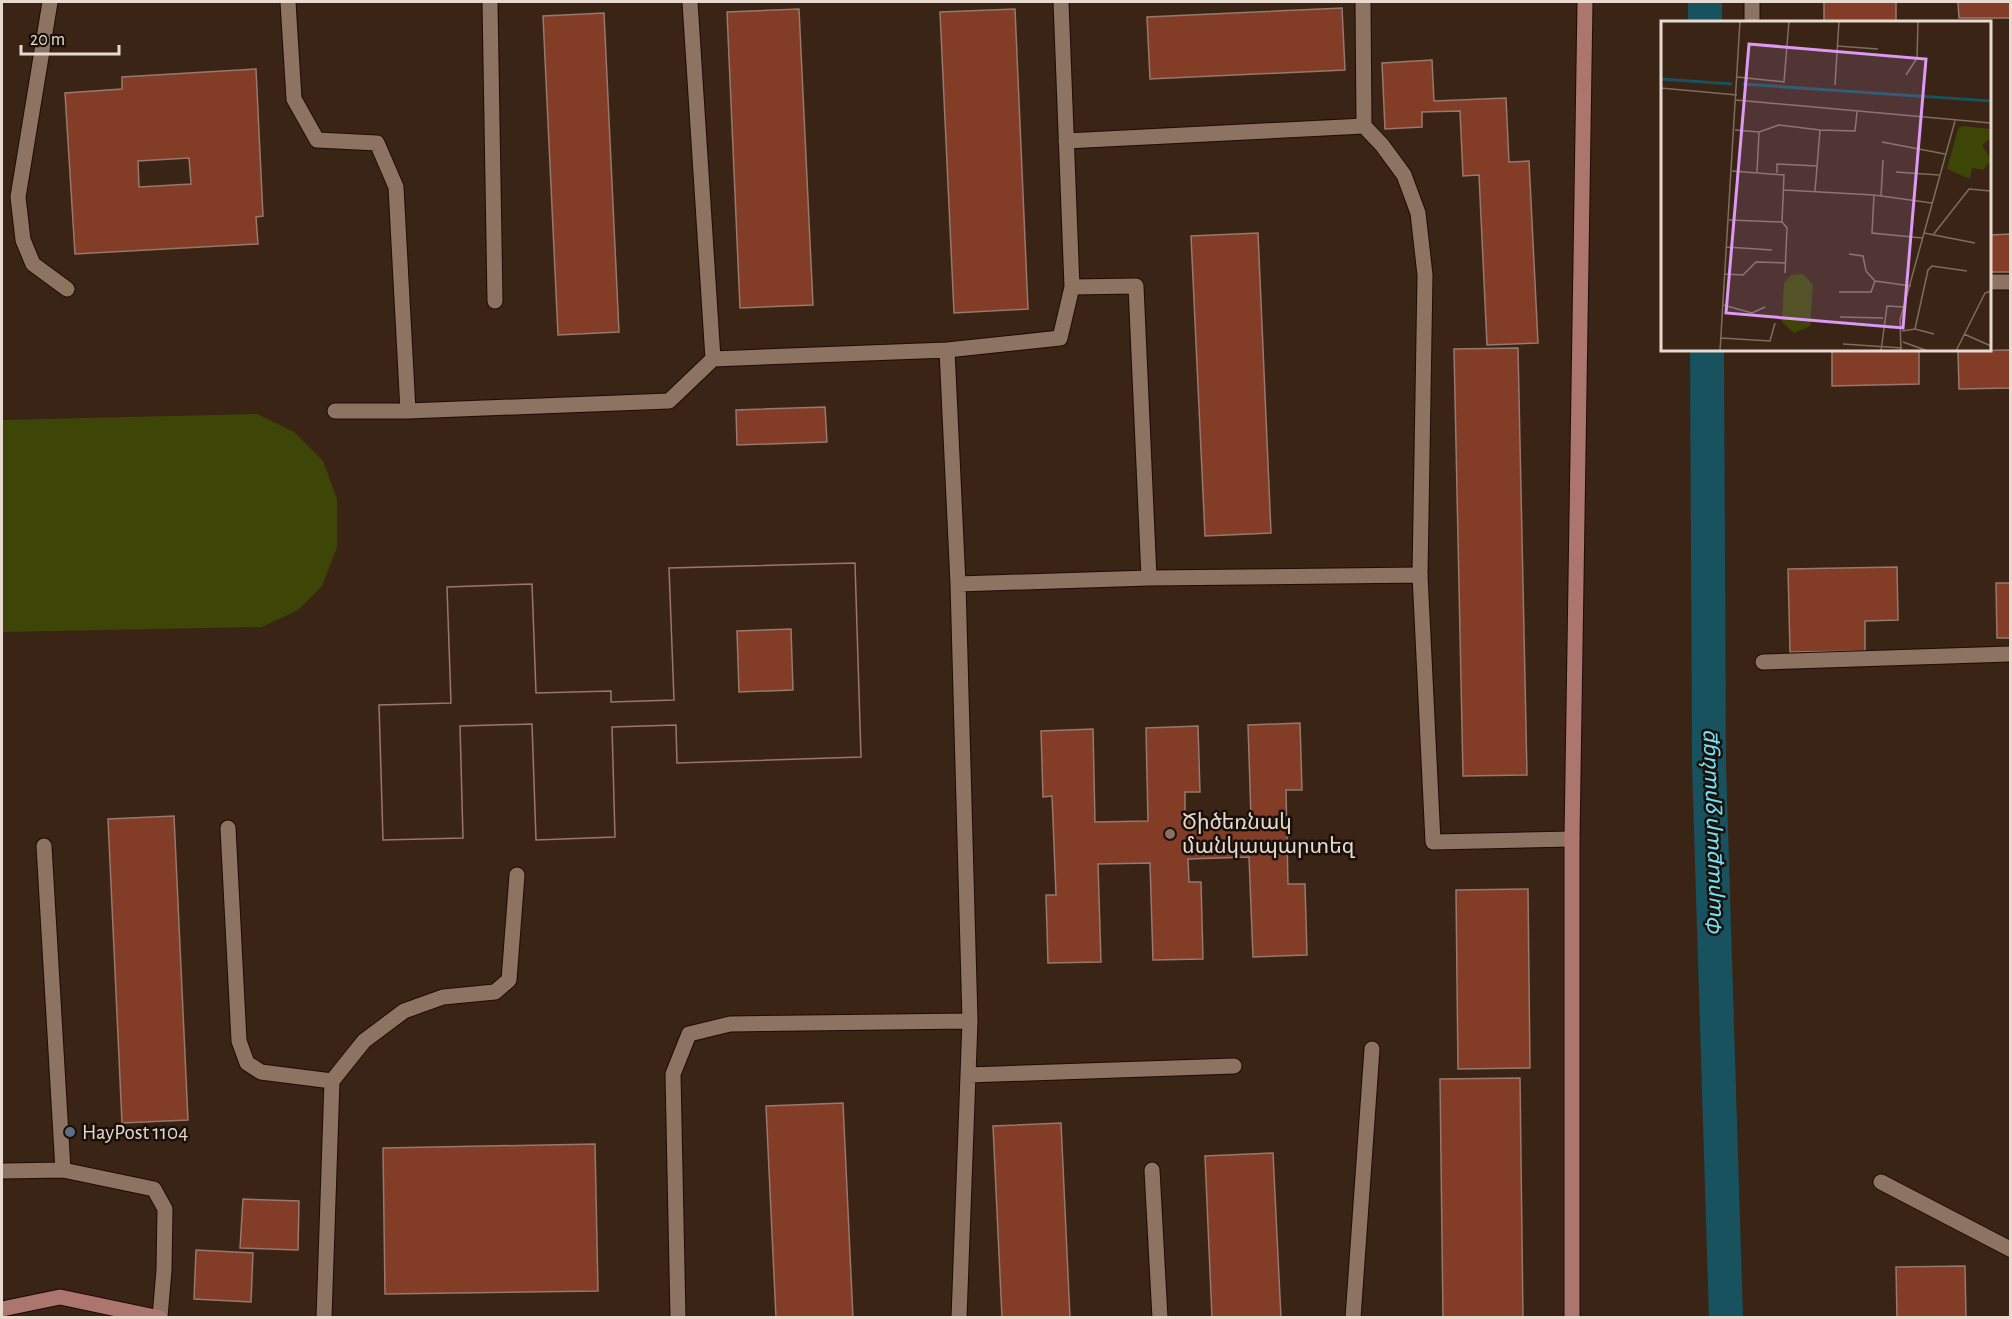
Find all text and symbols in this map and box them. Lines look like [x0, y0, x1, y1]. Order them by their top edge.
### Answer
scale bar [21, 18, 118, 56]
inset map [1661, 21, 1991, 351]
text: 20 m [30, 31, 65, 49]
water label: Փարաքար ջրանցք [1696, 730, 1728, 937]
place label: Ծիծեռնակ մանկապարտեզ [1182, 812, 1356, 858]
marker: Ծիծեռնակ մանկապարտեզ [1163, 827, 1177, 841]
place label: HayPost 1104 [82, 1122, 188, 1143]
marker: HayPost 1104 [63, 1125, 77, 1139]

